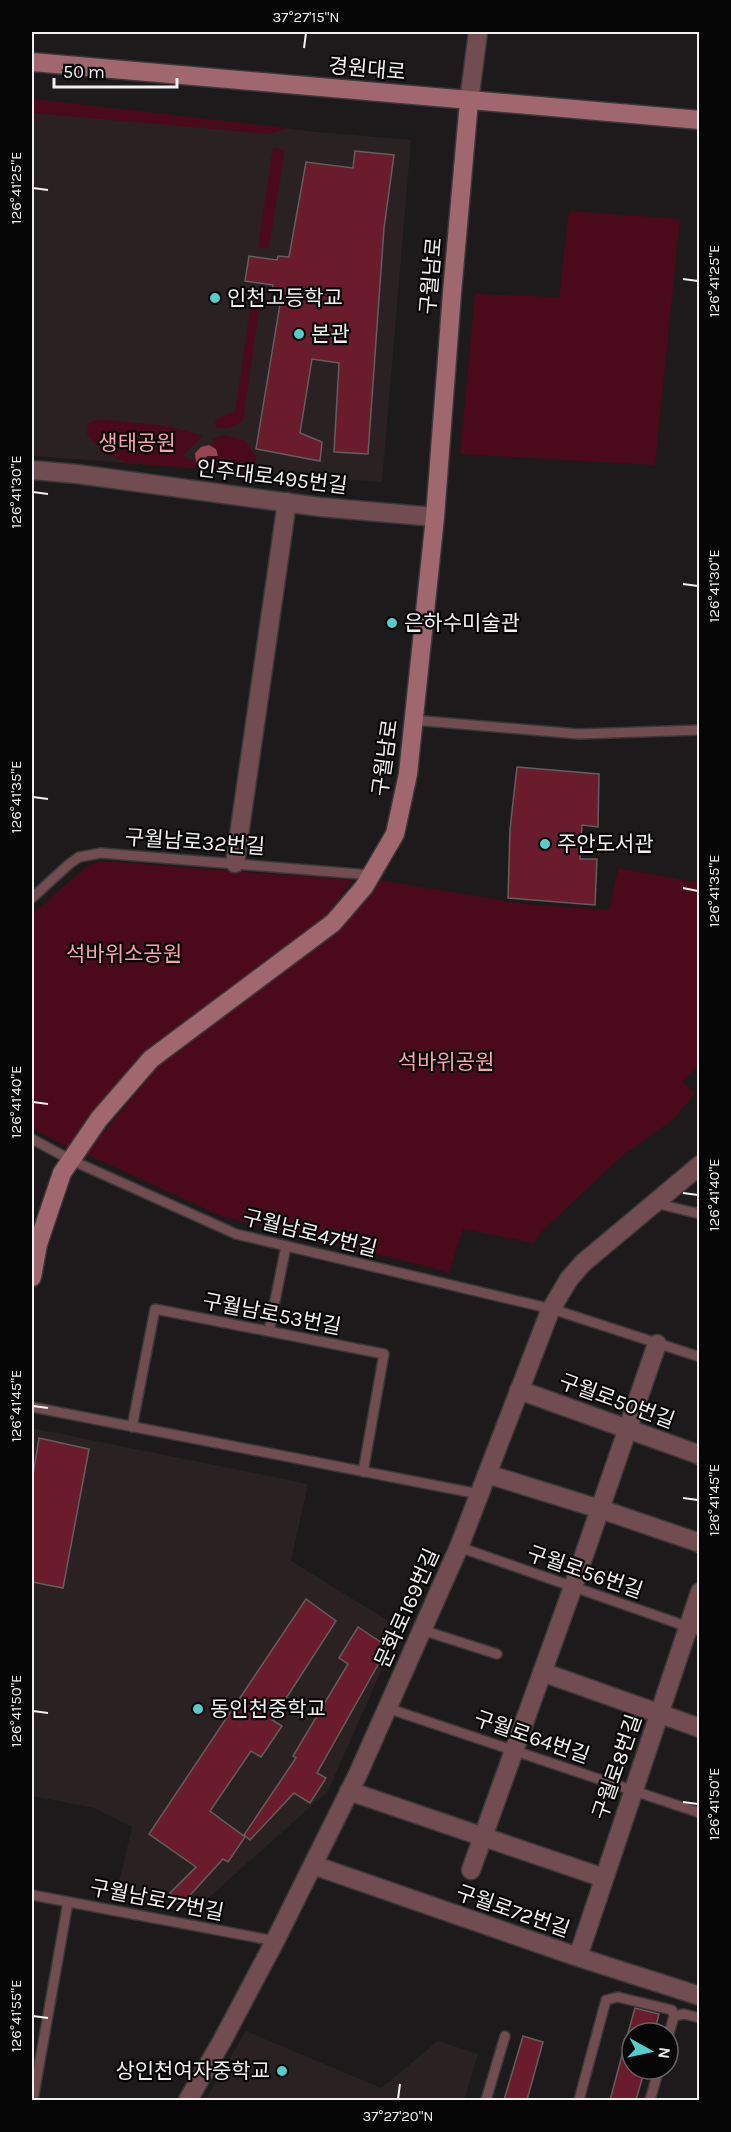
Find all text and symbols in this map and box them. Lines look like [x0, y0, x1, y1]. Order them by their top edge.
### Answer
text: 37°27'15"N [272, 8, 340, 26]
scale bar [54, 51, 177, 89]
street label: 경원대로 [327, 54, 407, 84]
text: 50 m [63, 61, 105, 83]
text: 126°41'25"E [7, 152, 25, 224]
street label: 구월남로 [416, 236, 446, 316]
text: 126°41'25"E [705, 245, 723, 317]
place label: 인천고등학교 [227, 286, 343, 310]
marker: 인천고등학교 [208, 291, 222, 305]
place label: 본관 [311, 322, 350, 346]
marker: 본관 [292, 327, 306, 341]
park label: 생태공원 [98, 431, 176, 455]
text: 126°41'30"E [7, 455, 25, 529]
street label: 인주대로495번길 [195, 456, 349, 498]
text: 126°41'30"E [705, 549, 723, 623]
place label: 은하수미술관 [404, 611, 520, 635]
marker: 은하수미술관 [385, 616, 399, 630]
street label: 구월남로 [368, 718, 402, 798]
text: 126°41'35"E [7, 760, 25, 834]
street label: 구월남로32번길 [124, 825, 266, 859]
place label: 주안도서관 [557, 832, 654, 856]
marker: 주안도서관 [538, 837, 552, 851]
text: 126°41'35"E [705, 854, 723, 928]
park label: 석바위소공원 [66, 942, 182, 966]
park label: 석바위공원 [398, 1050, 494, 1074]
text: 126°41'40"E [7, 1066, 25, 1139]
text: 126°41'40"E [705, 1159, 723, 1232]
street label: 구월남로47번길 [240, 1205, 380, 1261]
street label: 구월남로53번길 [201, 1289, 343, 1339]
street label: 구월로50번길 [556, 1369, 678, 1433]
text: 126°41'45"E [7, 1370, 25, 1442]
text: 126°41'45"E [705, 1464, 723, 1536]
street label: 구월로56번길 [524, 1541, 646, 1603]
street label: 문화로169번길 [370, 1545, 444, 1671]
text: 126°41'50"E [7, 1674, 25, 1748]
place label: 동인천중학교 [210, 1697, 326, 1721]
marker: 동인천중학교 [191, 1702, 205, 1716]
street label: 구월로64번길 [471, 1706, 593, 1768]
street label: 구월로8번길 [588, 1711, 646, 1823]
text: 126°41'50"E [705, 1767, 723, 1841]
street label: 구월남로77번길 [88, 1875, 226, 1925]
street label: 구월로72번길 [453, 1880, 573, 1942]
text: 126°41'55"E [7, 1980, 25, 2052]
north arrow [620, 2021, 680, 2081]
text: N [654, 2046, 675, 2060]
place label: 상인천여자중학교 [115, 2059, 270, 2083]
marker: 상인천여자중학교 [275, 2064, 289, 2078]
text: 37°27'20"N [362, 2107, 434, 2125]

